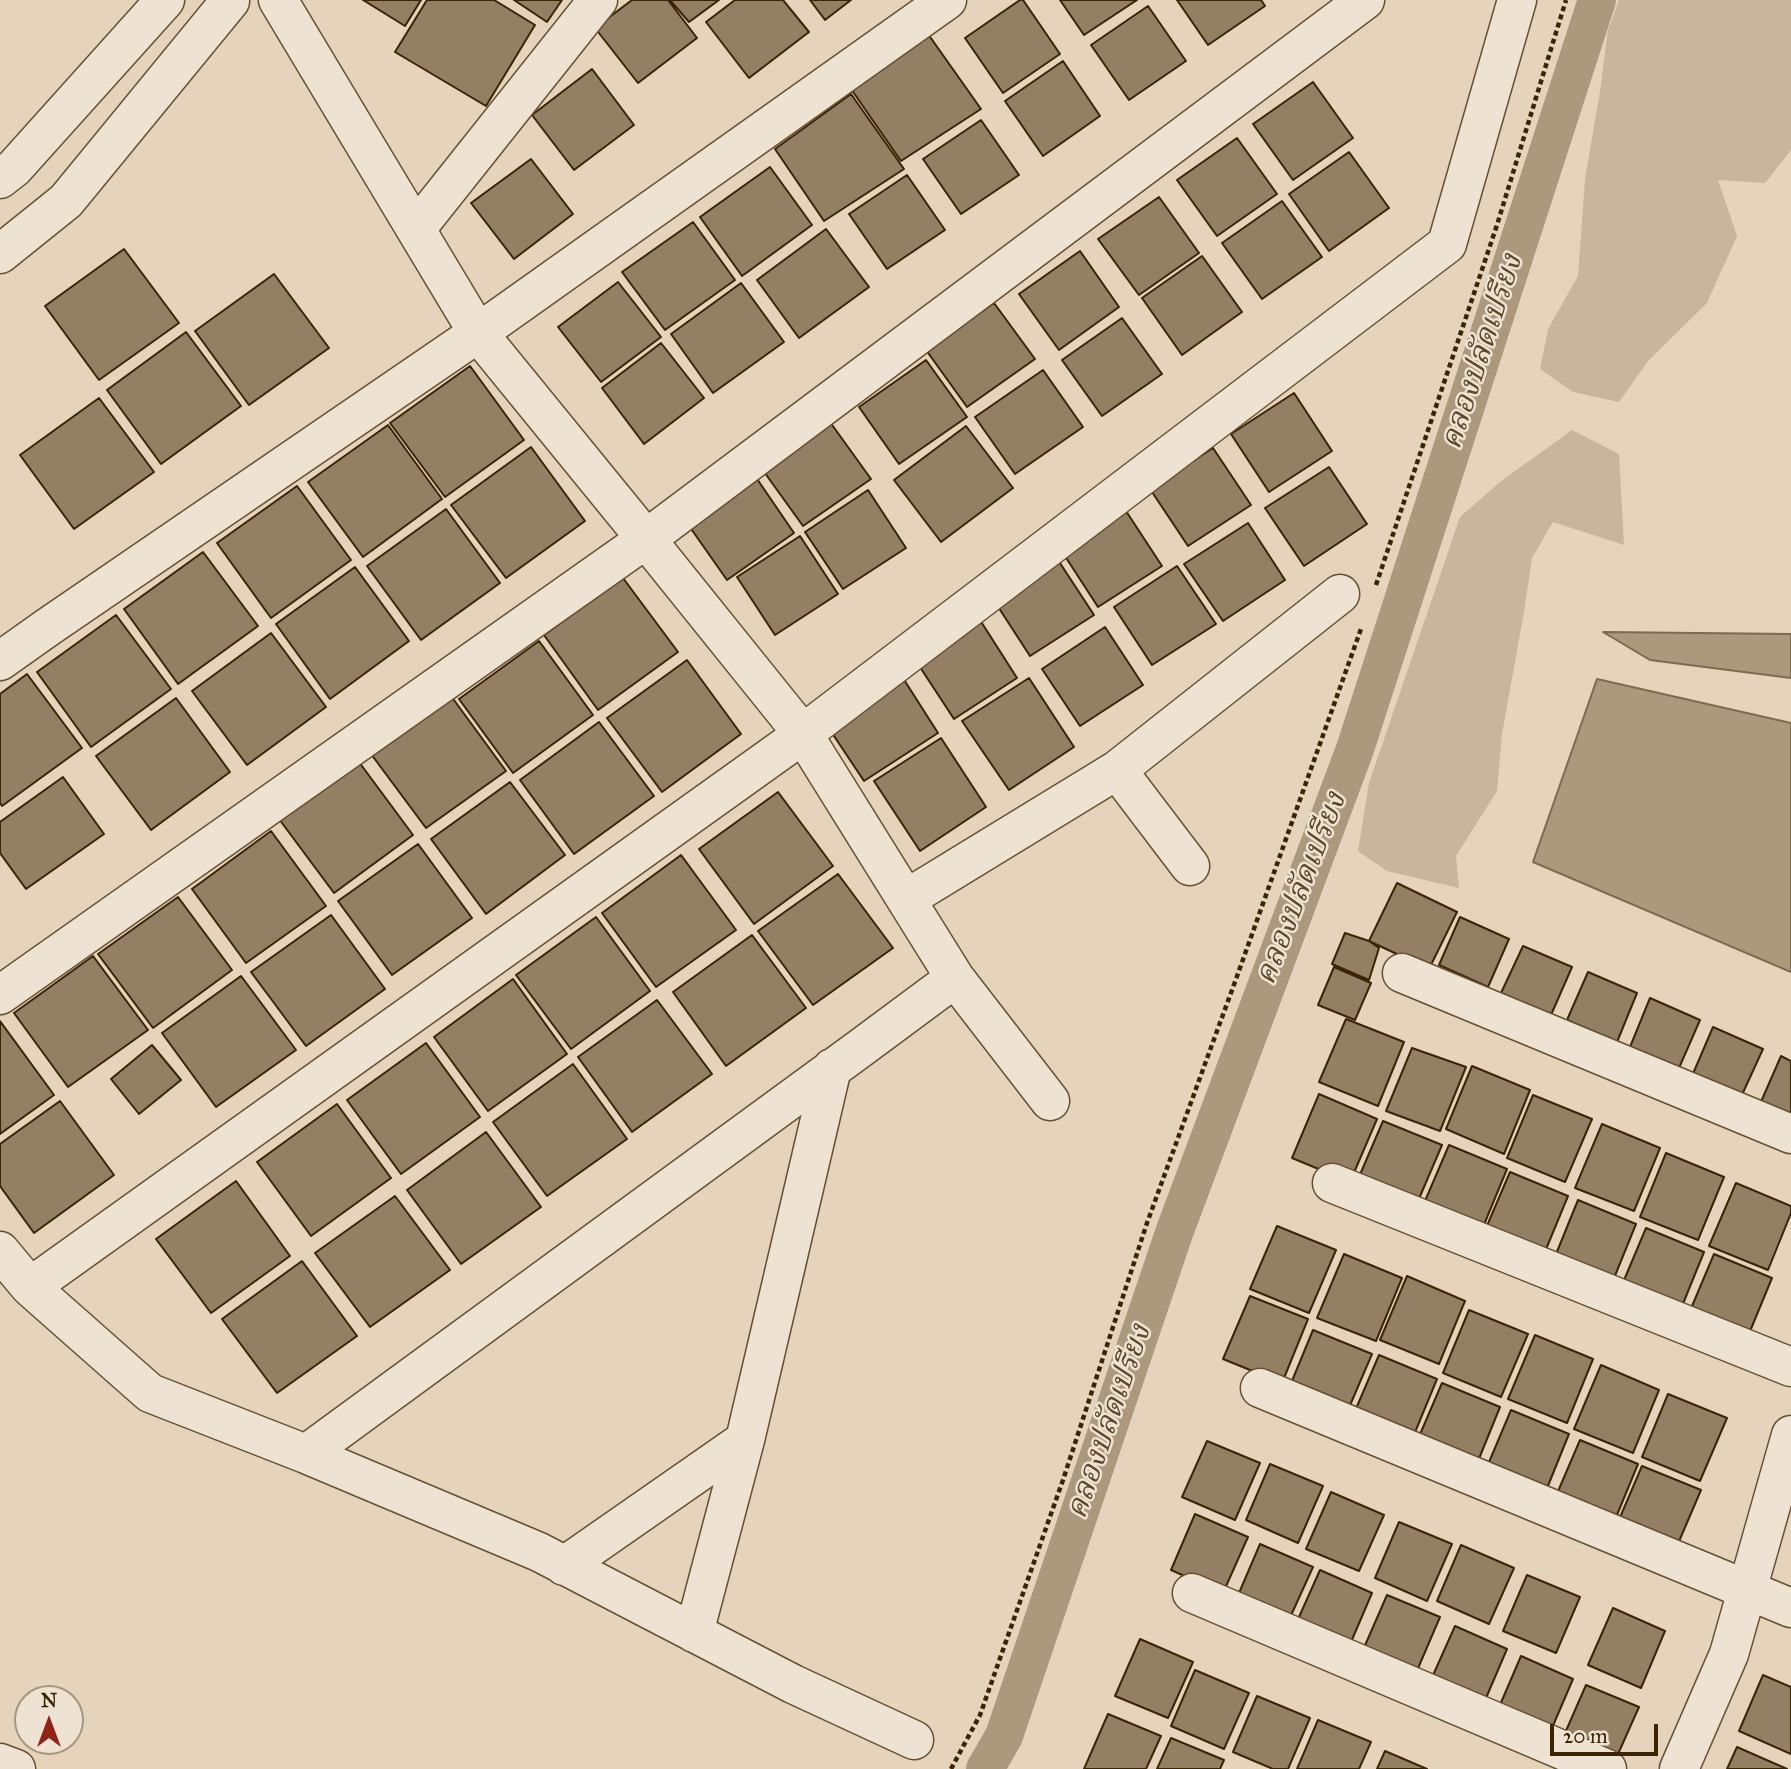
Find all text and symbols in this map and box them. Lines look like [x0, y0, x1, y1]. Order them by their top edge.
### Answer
water label: คลองปลัดเปรียง [1435, 250, 1531, 454]
water label: คลองปลัดเปรียง [1249, 788, 1355, 990]
water label: คลองปลัดเปรียง [1060, 1320, 1160, 1524]
north arrow [14, 1685, 84, 1755]
text: N [41, 1689, 57, 1712]
scale bar [1553, 1710, 1662, 1754]
text: 20 m [1563, 1723, 1608, 1749]

